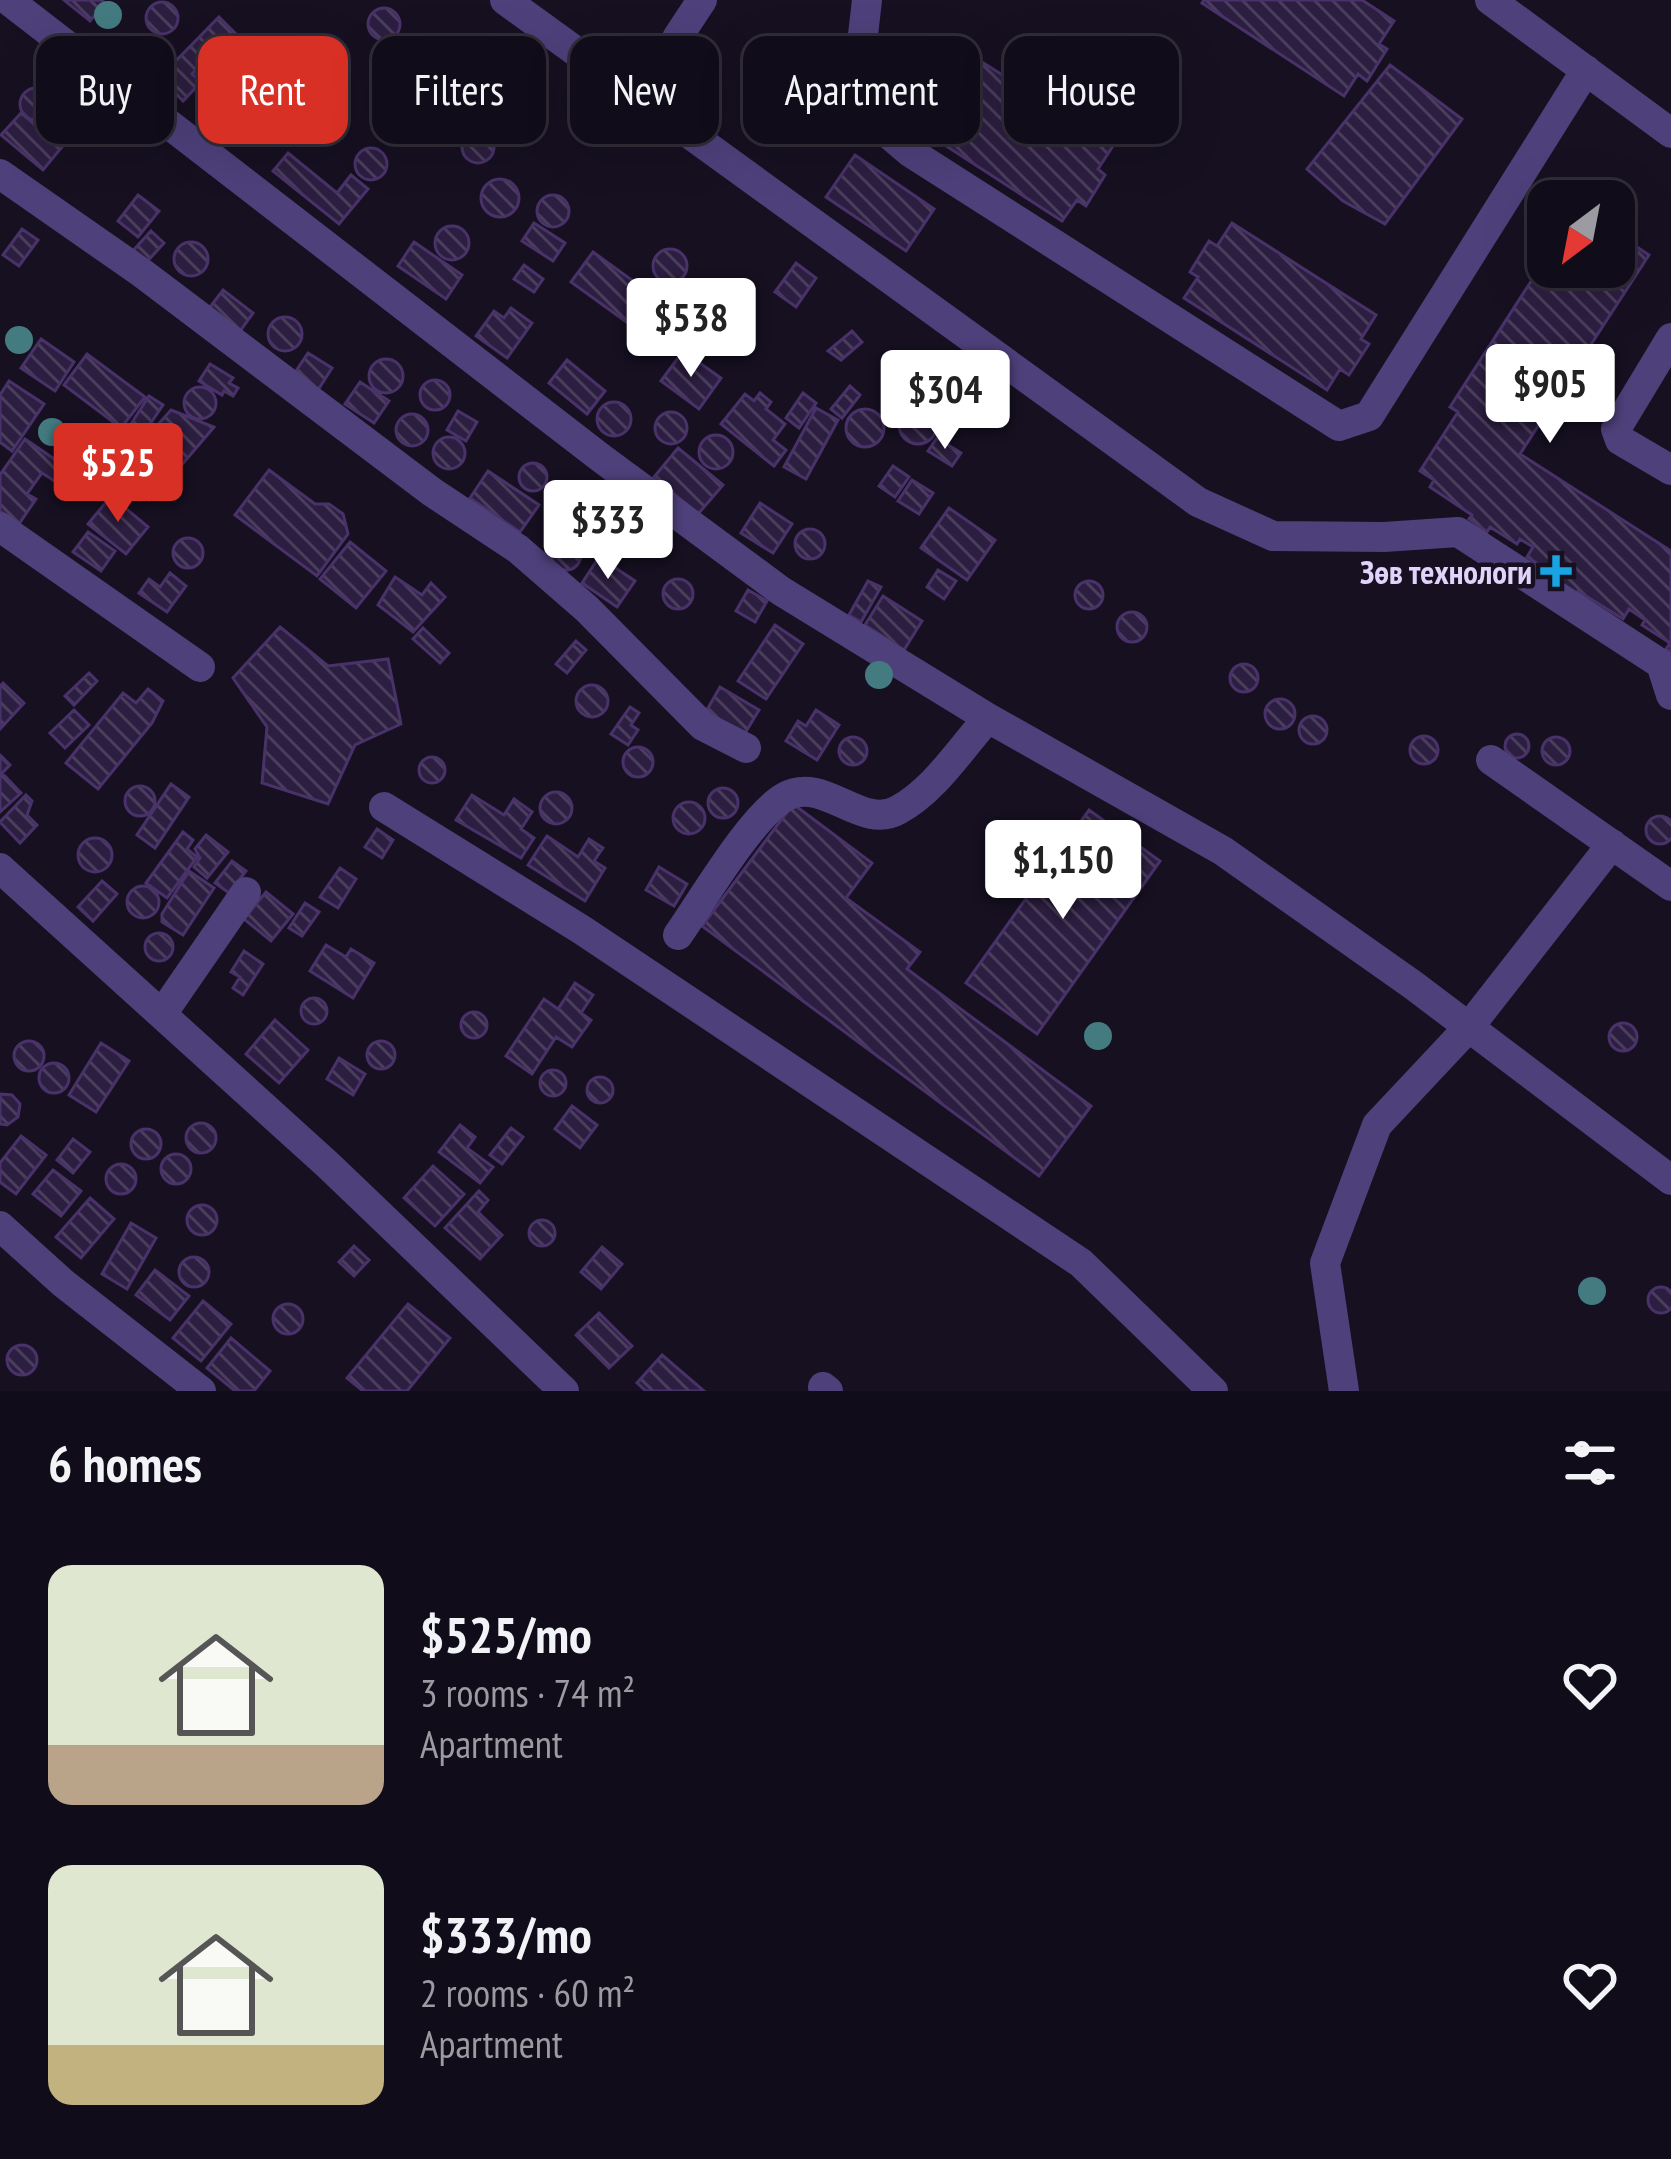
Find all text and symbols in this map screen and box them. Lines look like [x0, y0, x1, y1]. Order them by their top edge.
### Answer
chip: Buy [36, 36, 174, 144]
chip: Rent [198, 36, 348, 144]
chip: Filters [372, 36, 546, 144]
chip: New [570, 36, 719, 144]
chip: Apartment [743, 36, 980, 144]
chip: House [1004, 36, 1179, 144]
north arrow [1527, 180, 1635, 288]
map controls [1527, 180, 1635, 288]
pin: $538 [620, 278, 762, 380]
text: $538 [654, 291, 728, 342]
pin: $905 [1479, 344, 1621, 446]
pin: $304 [874, 350, 1016, 452]
text: $905 [1513, 357, 1587, 408]
text: $304 [908, 363, 982, 414]
pin: $525 [47, 423, 189, 525]
text: $525 [81, 436, 155, 487]
pin: $333 [537, 480, 679, 582]
text: $333 [571, 493, 645, 544]
place label: Зөв технологи [1360, 550, 1532, 593]
marker: Зөв технологи [1543, 558, 1569, 584]
pin: $1,150 [965, 820, 1161, 922]
text: $1,150 [1012, 833, 1114, 884]
text: 6 homes [48, 1430, 202, 1496]
icon: filters [1557, 1430, 1623, 1496]
text: $525/mo [420, 1601, 592, 1667]
icon: home [144, 1613, 288, 1757]
icon: heart [1557, 1652, 1623, 1718]
text: 3 rooms · 74 m² [420, 1667, 635, 1718]
text: Apartment [420, 1718, 563, 1769]
text: $333/mo [420, 1901, 592, 1967]
icon: home [144, 1913, 288, 2057]
icon: heart [1557, 1952, 1623, 2018]
text: 2 rooms · 60 m² [420, 1967, 635, 2018]
text: Apartment [420, 2018, 563, 2069]

